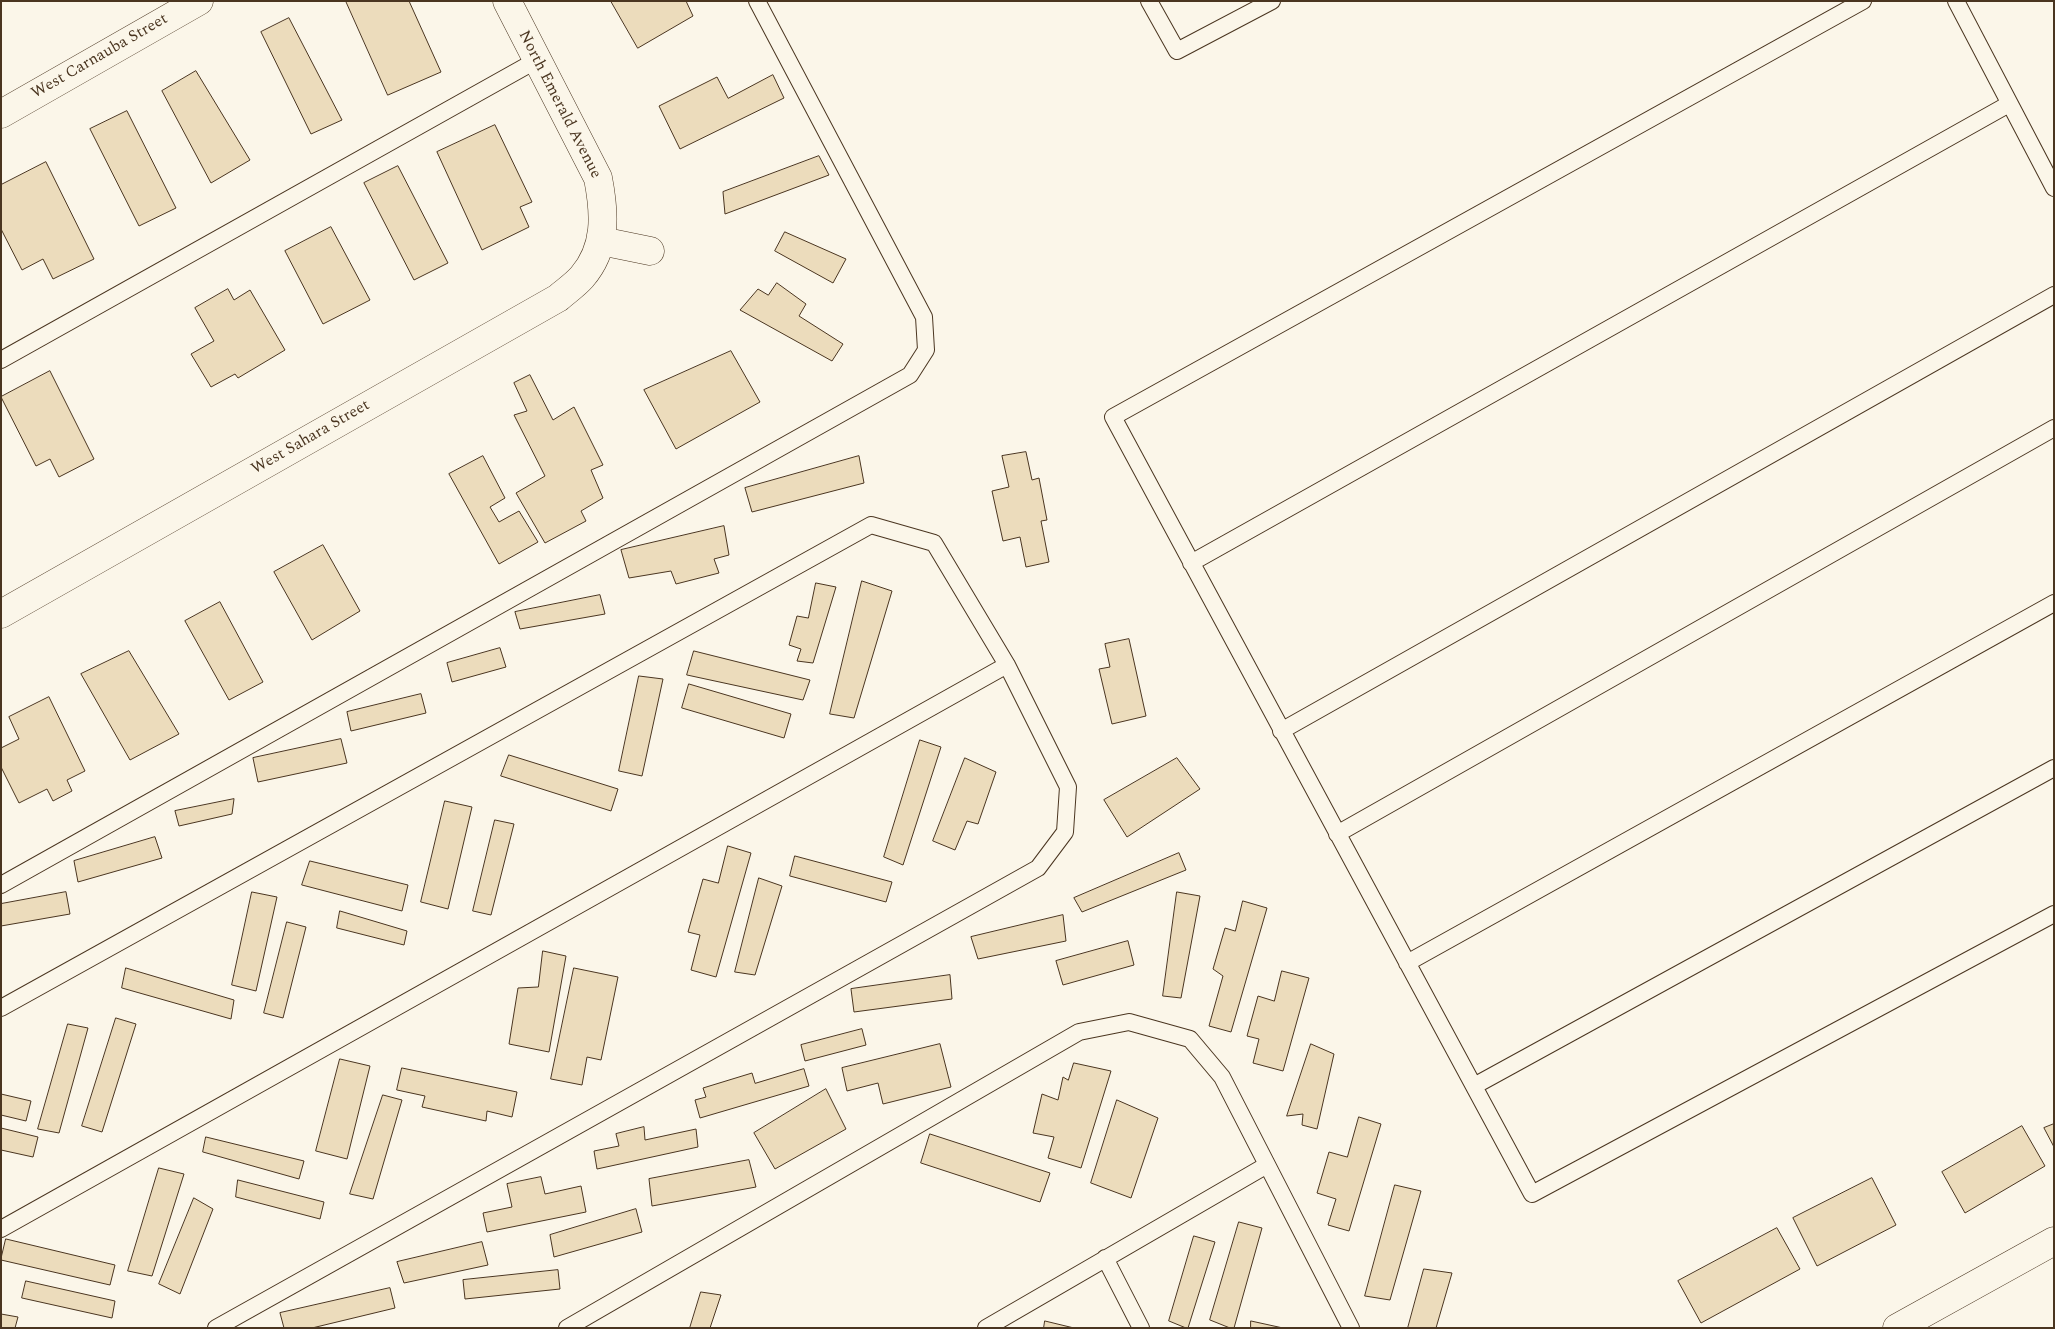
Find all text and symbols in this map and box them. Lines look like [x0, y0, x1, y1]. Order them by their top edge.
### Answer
street label: West Carnauba Street [28, 10, 172, 104]
street label: North Emerald Avenue [513, 28, 605, 182]
street label: West Sahara Street [248, 396, 374, 480]

